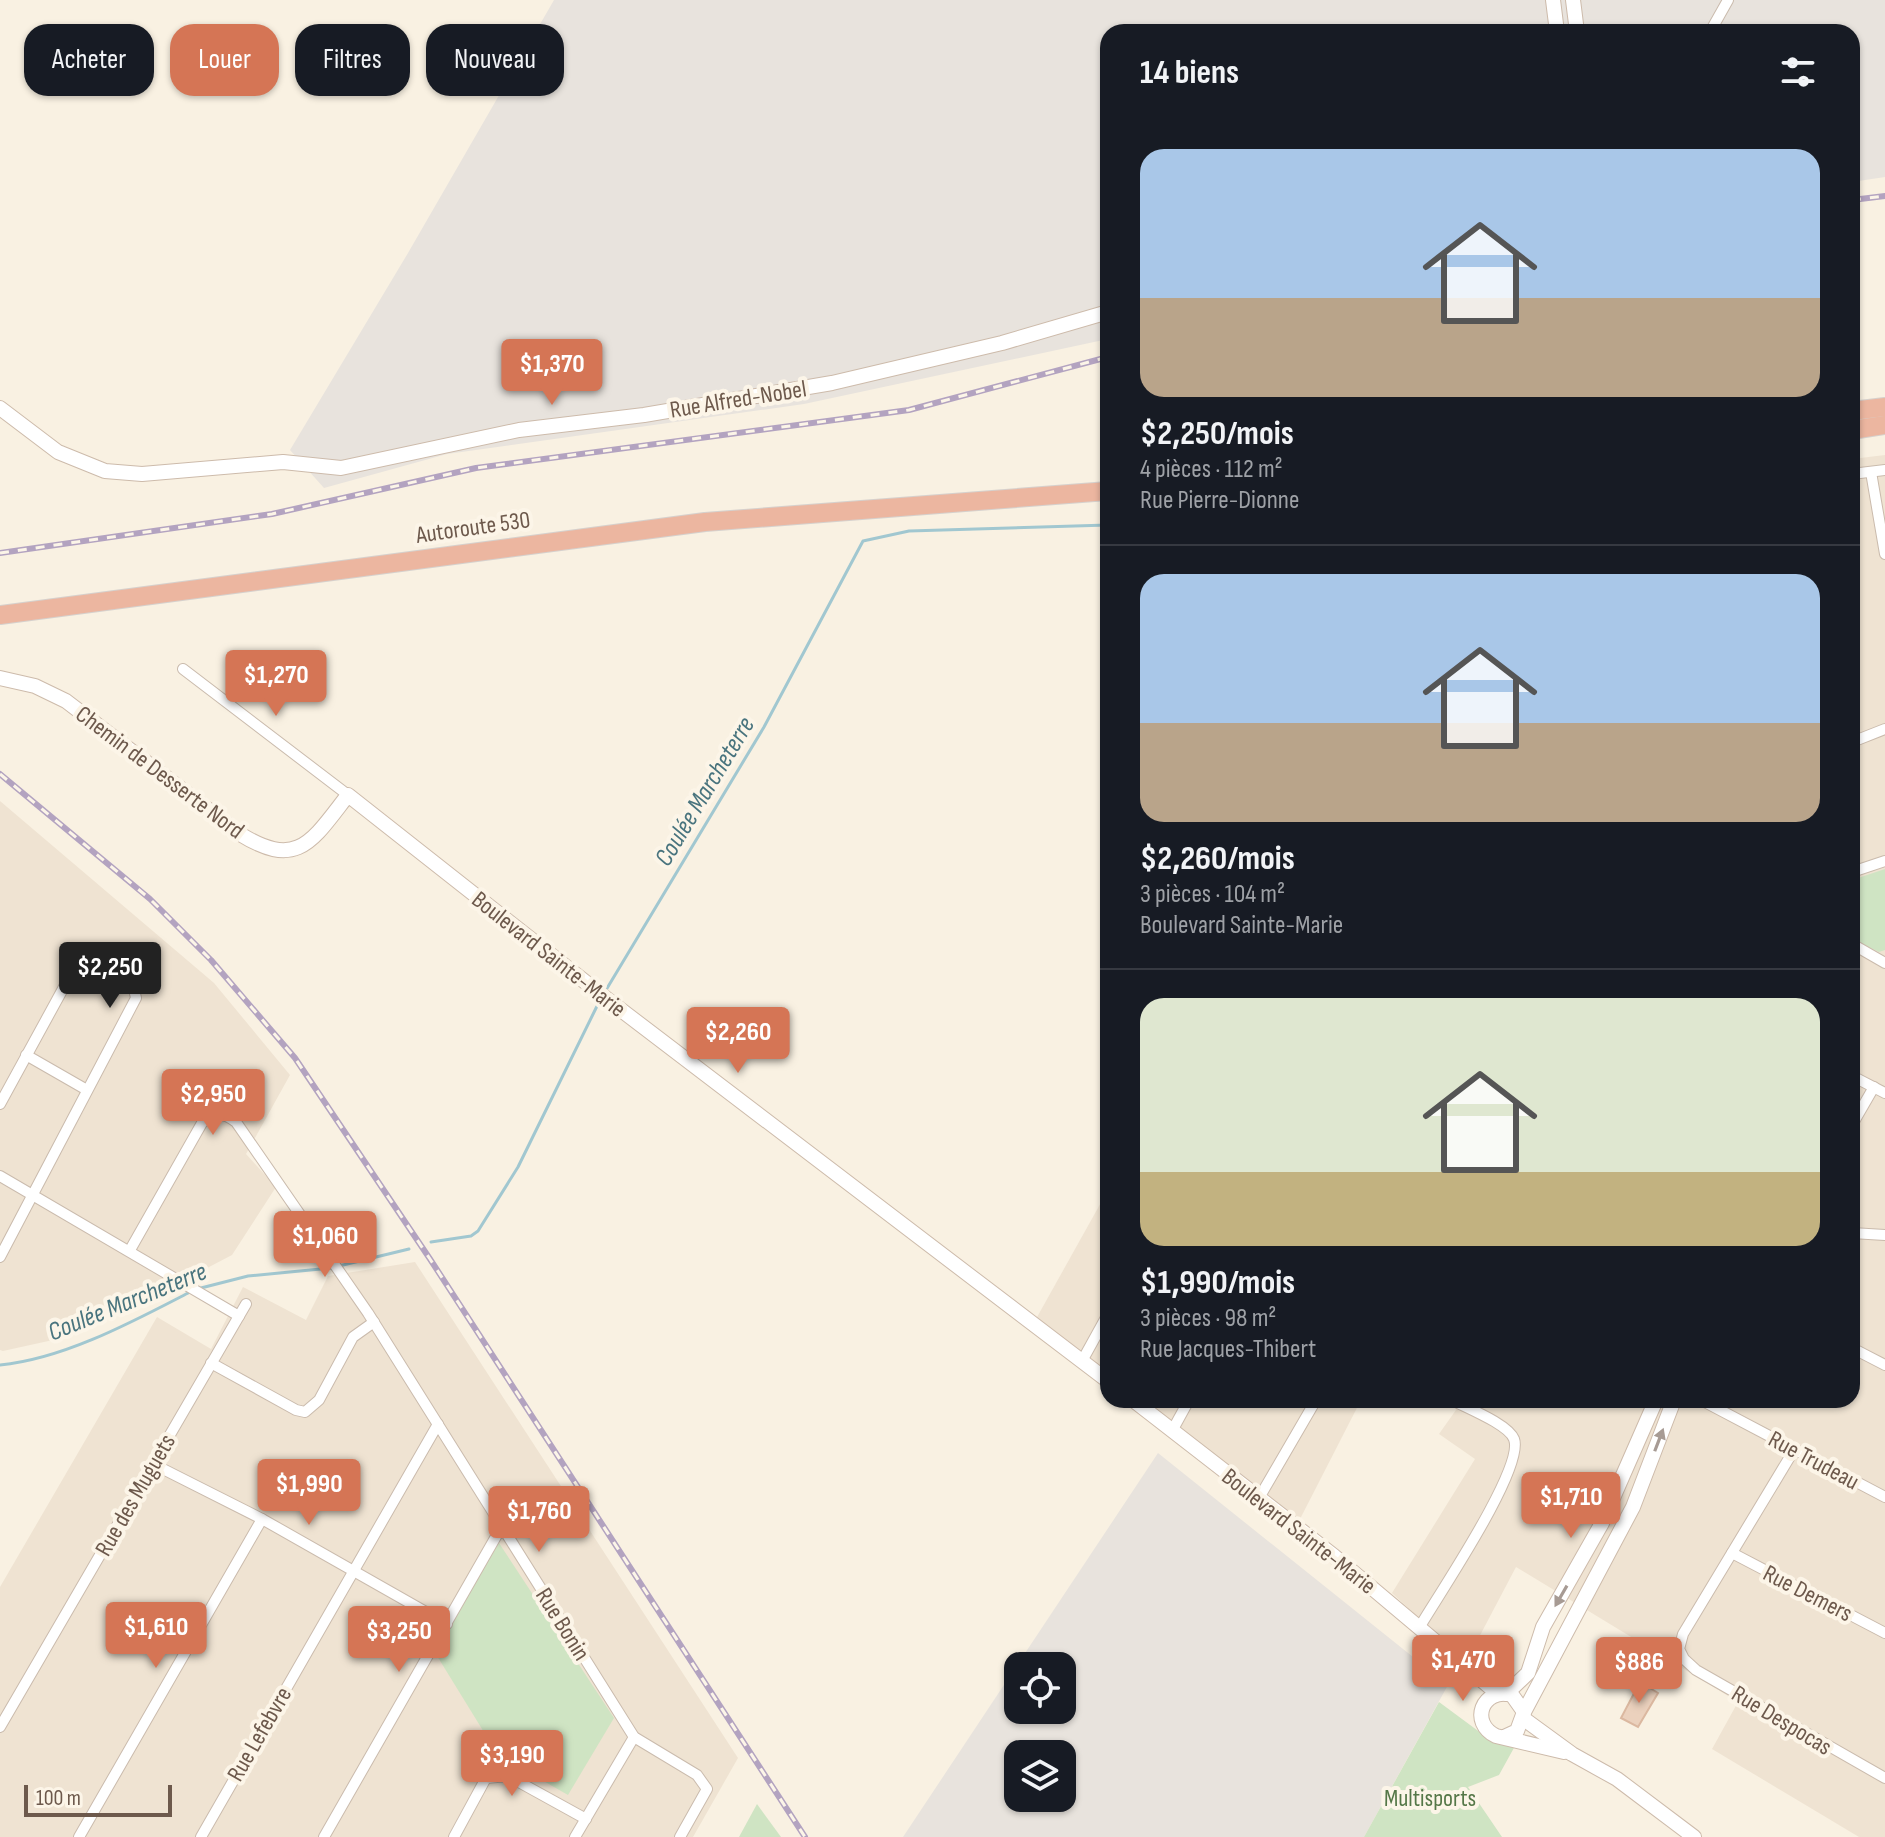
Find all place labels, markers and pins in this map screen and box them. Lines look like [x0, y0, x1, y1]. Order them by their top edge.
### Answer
pin: $1,370 [487, 339, 617, 407]
pin: $1,270 [211, 650, 341, 718]
pin: $2,250 [45, 942, 175, 1010]
pin: $2,260 [673, 1007, 803, 1075]
pin: $2,950 [148, 1069, 278, 1137]
pin: $1,060 [260, 1211, 390, 1279]
pin: $1,990 [244, 1459, 374, 1527]
pin: $1,710 [1506, 1472, 1636, 1540]
pin: $1,760 [474, 1486, 604, 1554]
pin: $1,610 [91, 1602, 221, 1670]
pin: $3,250 [334, 1606, 464, 1674]
pin: $1,470 [1398, 1635, 1528, 1703]
pin: $886 [1592, 1637, 1686, 1705]
pin: $3,190 [447, 1730, 577, 1798]

